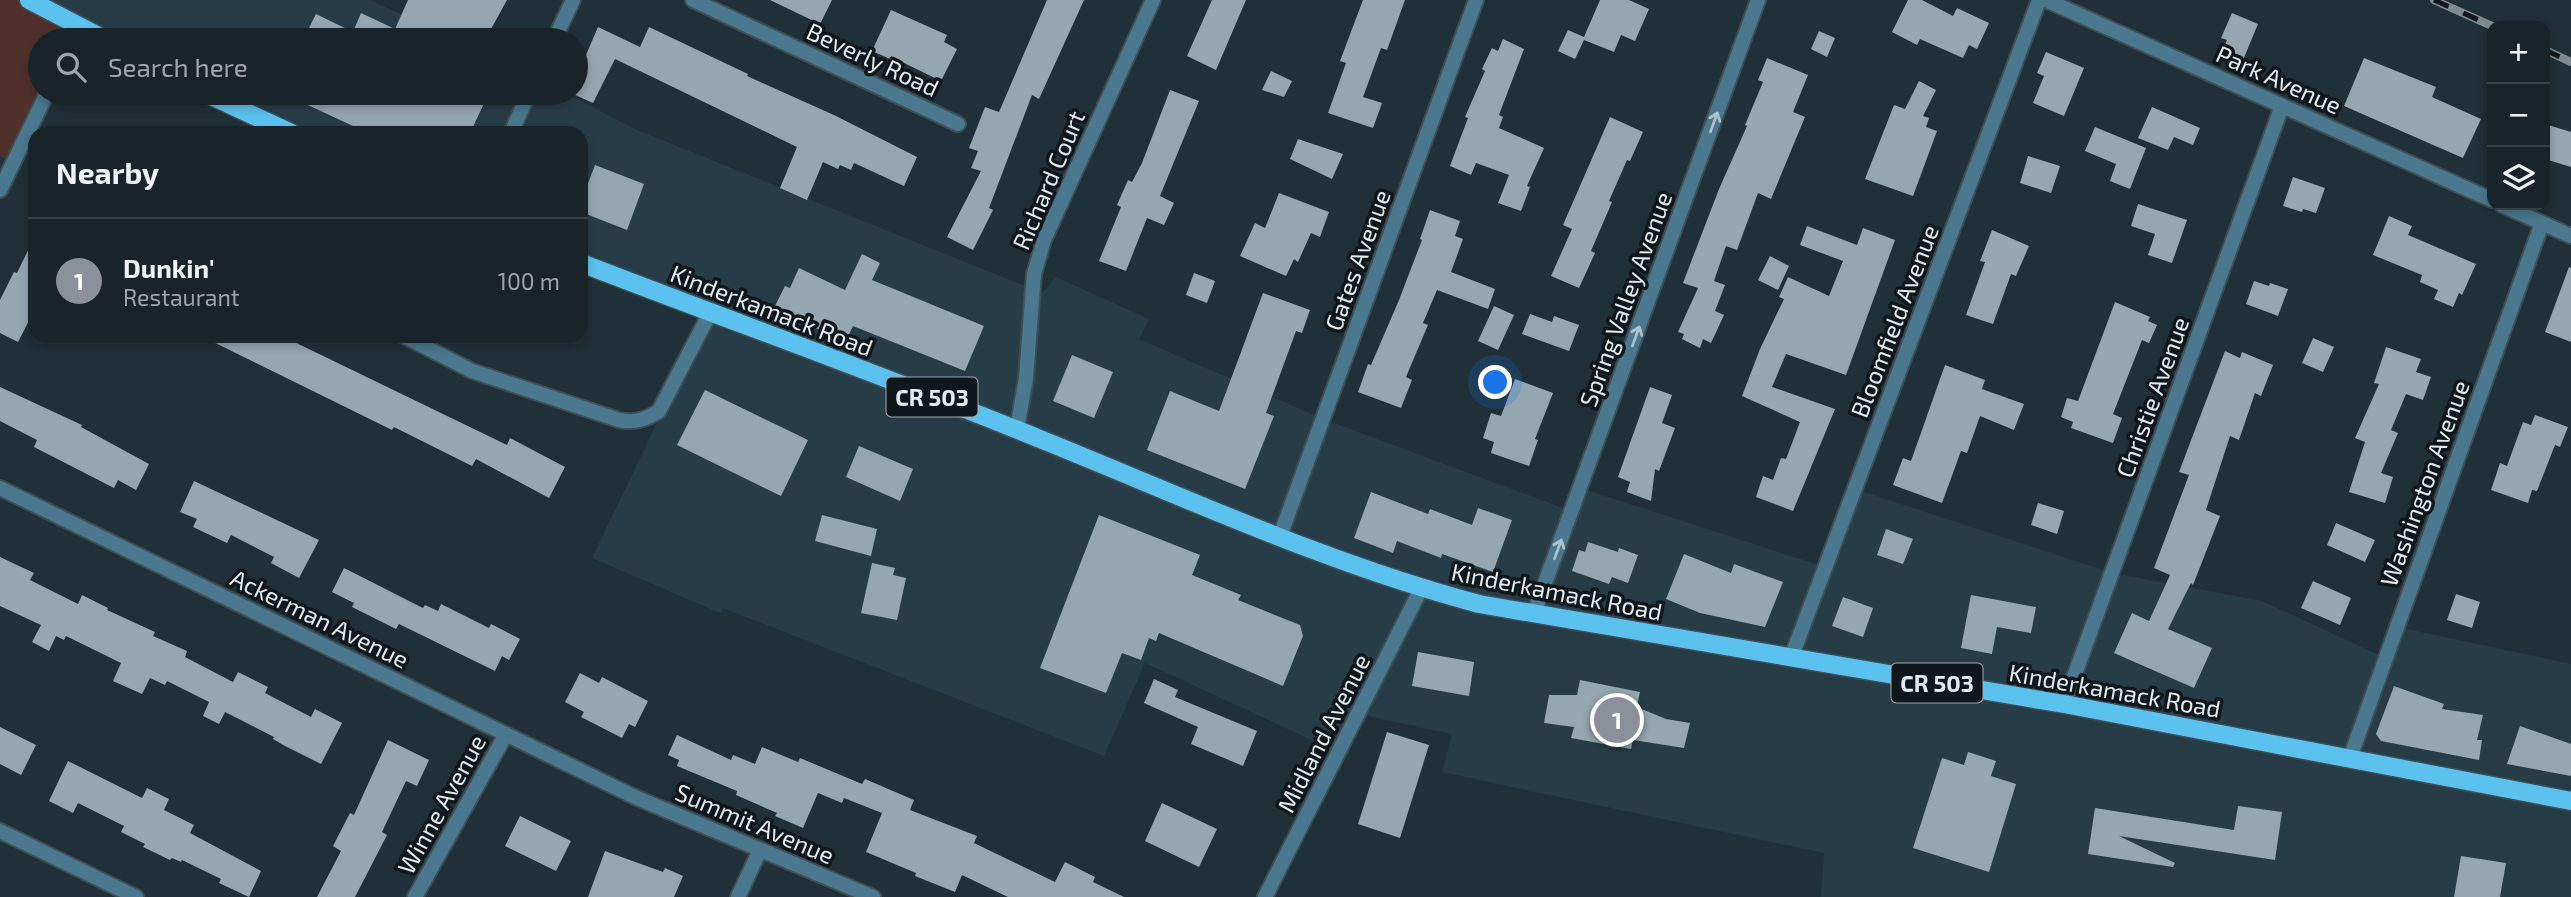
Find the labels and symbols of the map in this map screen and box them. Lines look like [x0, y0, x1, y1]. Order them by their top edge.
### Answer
street label: Beverly Road [802, 16, 944, 102]
street label: Park Avenue [2212, 38, 2346, 120]
street label: Richard Court [1006, 106, 1090, 254]
one-way arrow [1709, 111, 1721, 133]
street label: Gates Avenue [1318, 186, 1396, 334]
street label: Spring Valley Avenue [1573, 188, 1677, 410]
street label: Bloomfield Avenue [1844, 221, 1944, 421]
street label: Kinderkamack Road [667, 258, 877, 362]
street label: Christie Avenue [2110, 313, 2194, 481]
one-way arrow [1631, 325, 1643, 347]
your location [1478, 365, 1512, 399]
street label: Washington Avenue [2373, 376, 2475, 590]
road number: CR 503 [886, 378, 978, 416]
one-way arrow [1552, 539, 1565, 561]
street label: Kinderkamack Road [1449, 556, 1665, 626]
street label: Ackerman Avenue [226, 562, 414, 674]
street label: Midland Avenue [1271, 649, 1375, 817]
street label: Kinderkamack Road [2007, 657, 2223, 723]
road number: CR 503 [1892, 664, 1982, 702]
pin: 1 [1594, 694, 1640, 746]
street label: Winne Avenue [391, 729, 491, 879]
street label: Summit Avenue [671, 777, 839, 869]

